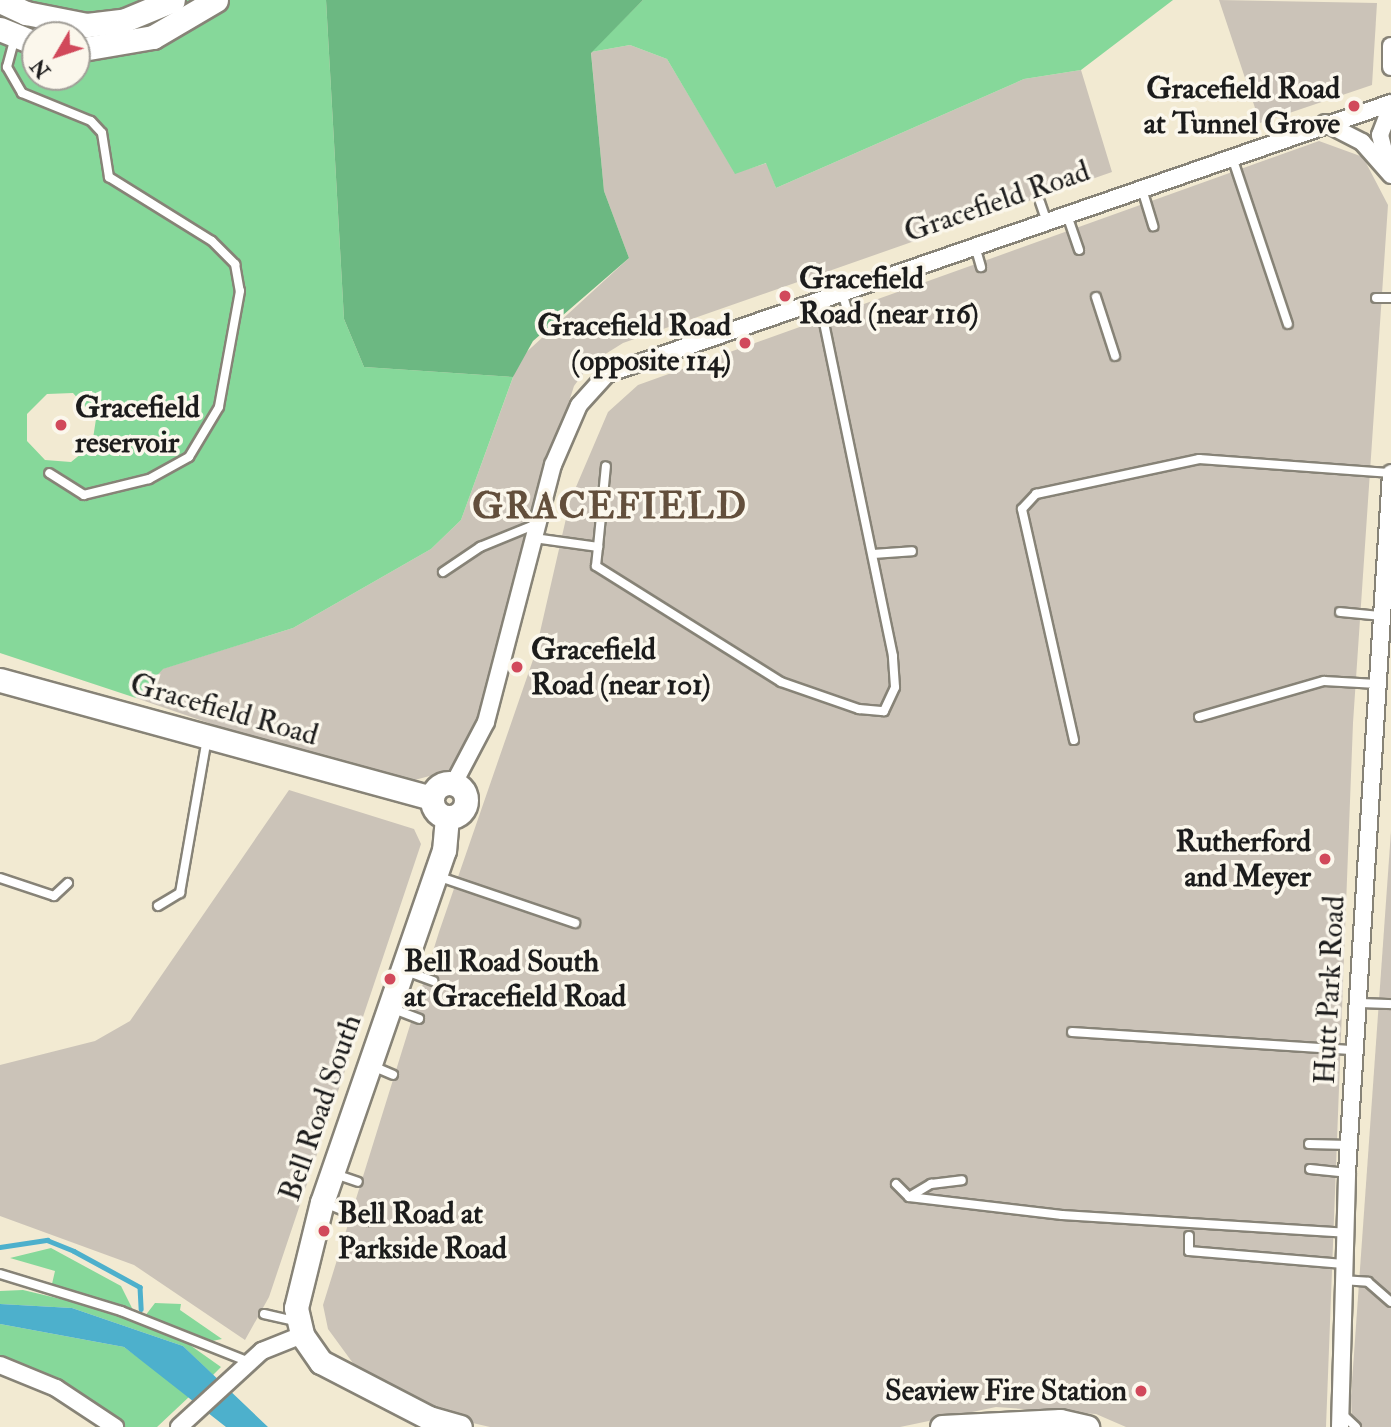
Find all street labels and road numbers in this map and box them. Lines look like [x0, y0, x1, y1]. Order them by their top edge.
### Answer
street label: Gracefield Road [900, 153, 1094, 251]
street label: Gracefield Road [126, 666, 322, 754]
street label: Hutt Park Road [1307, 895, 1353, 1085]
street label: Bell Road South [272, 1010, 370, 1206]

